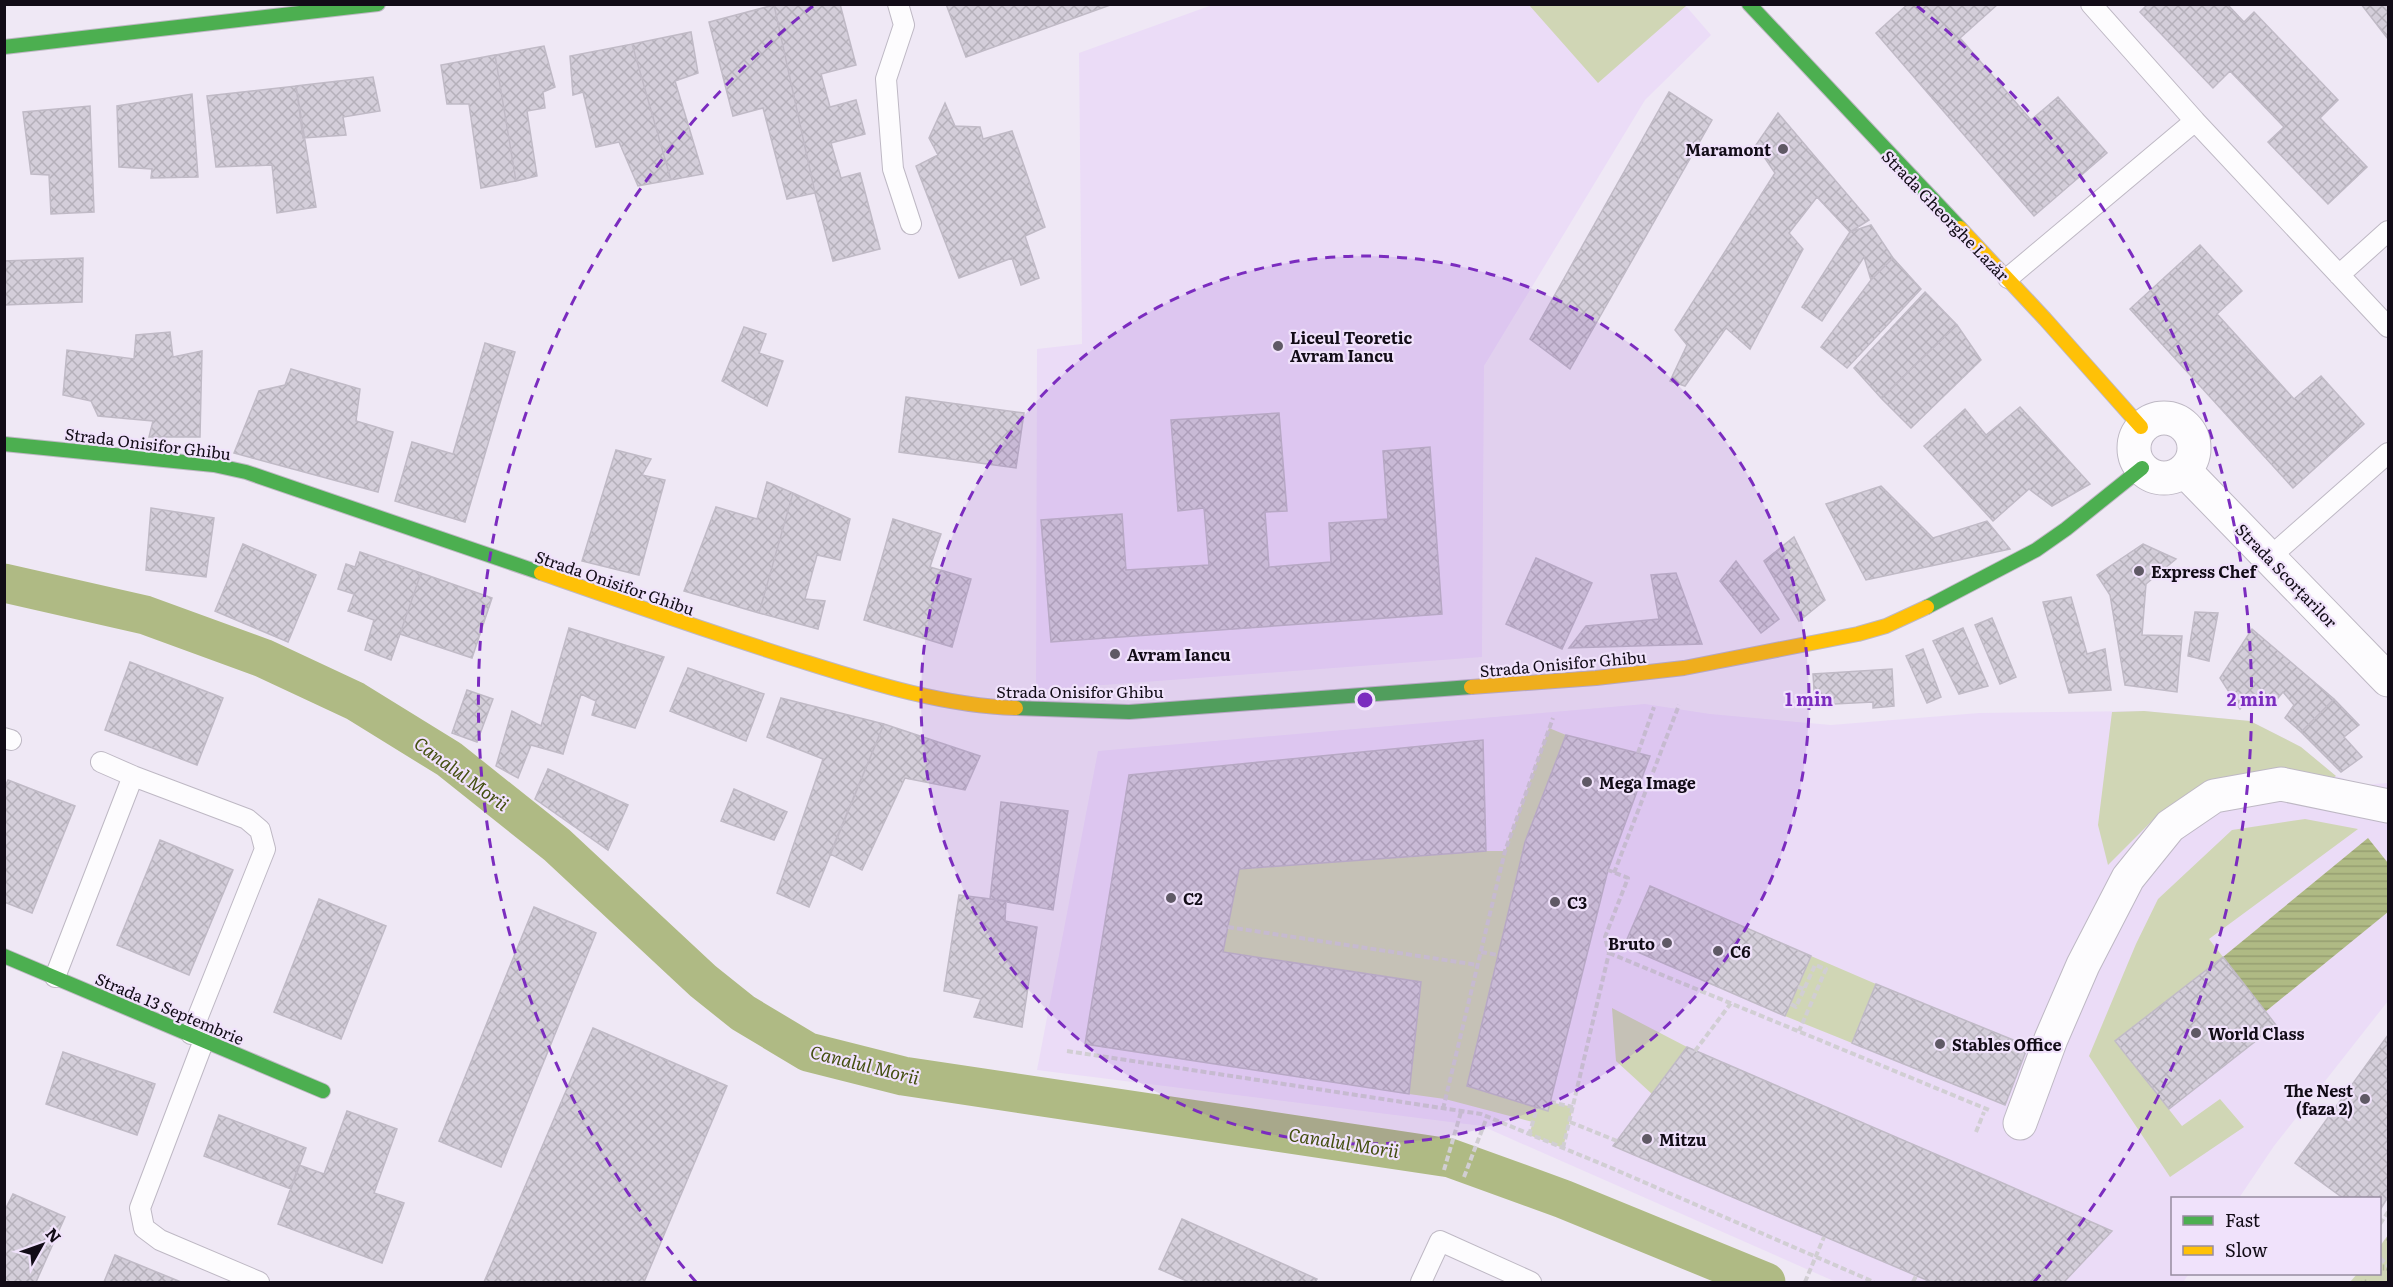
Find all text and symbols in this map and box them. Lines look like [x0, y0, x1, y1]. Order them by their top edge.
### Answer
place label: Maramont [1685, 137, 1771, 161]
marker: Maramont [1776, 142, 1790, 156]
street label: Strada Gheorghe Lazăr [1877, 144, 2015, 286]
place label: Liceul Teoretic Avram Iancu [1290, 325, 1413, 367]
marker: Liceul Teoretic Avram Iancu [1271, 339, 1285, 353]
street label: Strada Onisifor Ghibu [64, 421, 232, 465]
street label: Strada Scorțarilor [2231, 517, 2344, 633]
street label: Strada Onisifor Ghibu [532, 543, 698, 621]
place label: Express Chef [2151, 559, 2259, 583]
marker: Express Chef [2132, 564, 2146, 578]
place label: Avram Iancu [1127, 642, 1231, 666]
street label: Strada Onisifor Ghibu [1479, 644, 1647, 682]
marker: Avram Iancu [1108, 647, 1122, 661]
street label: Strada Onisifor Ghibu [996, 679, 1164, 703]
text: 1 min [1785, 685, 1834, 712]
text: 2 min [2227, 685, 2278, 712]
centre of rings [1355, 690, 1375, 710]
water label: Canalul Morii [409, 729, 516, 817]
place label: Mega Image [1599, 770, 1696, 794]
marker: Mega Image [1580, 775, 1594, 789]
place label: C2 [1183, 886, 1203, 910]
place label: C3 [1567, 890, 1587, 914]
marker: C2 [1164, 891, 1178, 905]
marker: C3 [1548, 895, 1562, 909]
place label: Bruto [1608, 931, 1655, 955]
marker: Bruto [1660, 936, 1674, 950]
place label: C6 [1730, 939, 1751, 963]
marker: C6 [1711, 944, 1725, 958]
street label: Strada 13 Septembrie [92, 966, 248, 1050]
place label: World Class [2208, 1021, 2304, 1045]
marker: World Class [2189, 1026, 2203, 1040]
place label: Stables Office [1952, 1032, 2062, 1056]
water label: Canalul Morii [808, 1037, 923, 1091]
marker: Stables Office [1933, 1037, 1947, 1051]
place label: The Nest (faza 2) [2284, 1078, 2353, 1120]
marker: The Nest (faza 2) [2358, 1092, 2372, 1106]
water label: Canalul Morii [1287, 1120, 1402, 1164]
place label: Mitzu [1659, 1127, 1707, 1151]
marker: Mitzu [1640, 1132, 1654, 1146]
legend [2171, 1197, 2381, 1275]
text: Fast [2225, 1206, 2261, 1233]
north arrow [12, 1215, 72, 1275]
text: N [41, 1222, 68, 1248]
text: Slow [2225, 1236, 2268, 1263]

